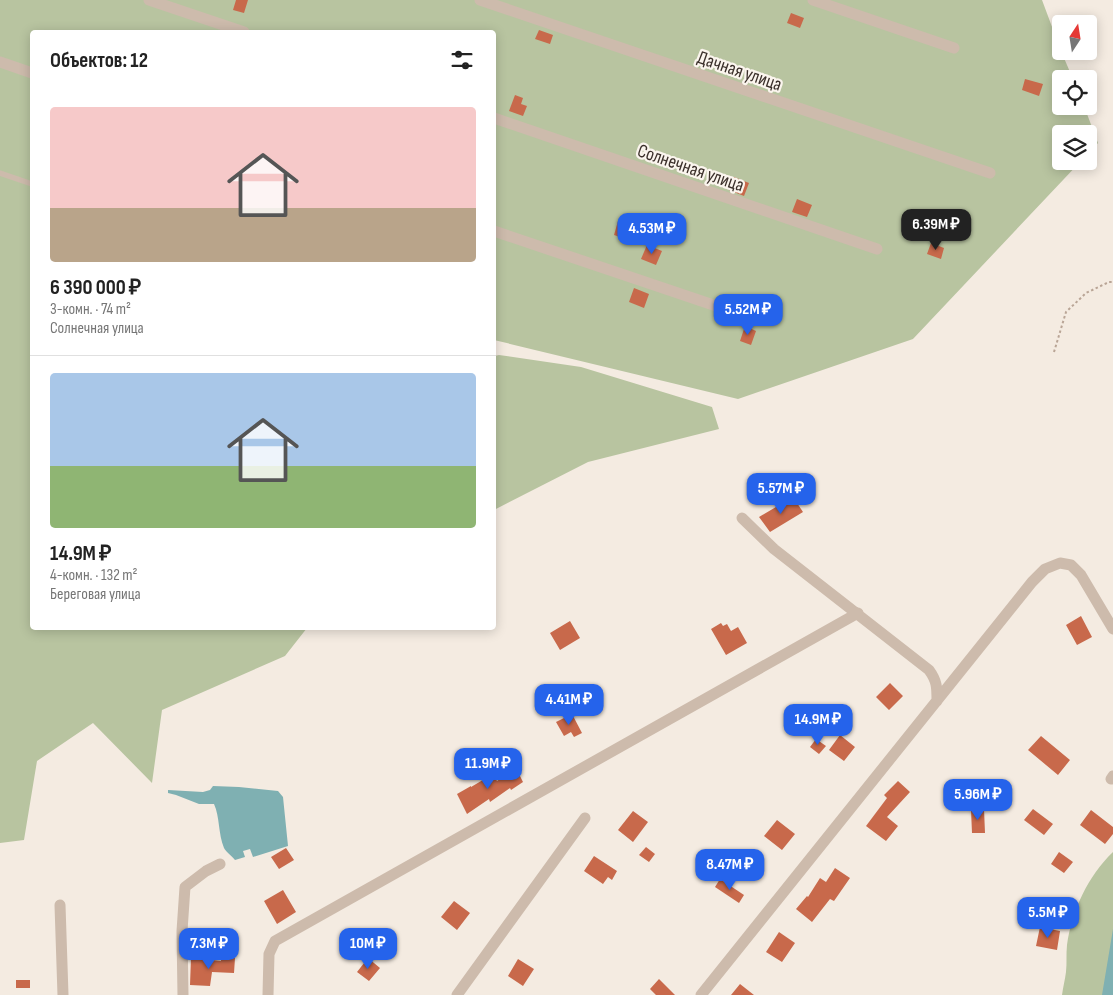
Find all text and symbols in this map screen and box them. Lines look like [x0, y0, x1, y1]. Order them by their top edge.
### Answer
north arrow [1052, 15, 1098, 60]
map controls [1052, 15, 1097, 170]
icon: filters [448, 46, 476, 74]
street label: Дачная улица [694, 46, 785, 97]
text: Объектов: 12 [50, 48, 148, 73]
button: locate [1052, 70, 1097, 115]
button: layers [1052, 125, 1097, 170]
street label: Солнечная улица [634, 139, 747, 197]
icon: home [218, 140, 308, 230]
pin: 6.39M ₽ [890, 208, 982, 251]
pin: 4.53M ₽ [606, 212, 698, 255]
text: 6.39M ₽ [912, 215, 960, 234]
text: 4.53M ₽ [628, 219, 676, 238]
text: 6 390 000 ₽ [50, 275, 141, 300]
pin: 5.52M ₽ [702, 294, 794, 336]
text: 3-комн. · 74 m² [50, 300, 131, 319]
text: 5.52M ₽ [725, 300, 771, 319]
text: Солнечная улица [50, 319, 144, 338]
icon: home [218, 405, 308, 495]
pin: 5.57M ₽ [735, 472, 827, 515]
text: 5.57M ₽ [758, 479, 804, 498]
text: 14.9M ₽ [50, 541, 111, 566]
text: 4-комн. · 132 m² [50, 566, 138, 585]
text: Береговая улица [50, 585, 141, 604]
pin: 4.41M ₽ [523, 684, 615, 726]
text: 4.41M ₽ [546, 690, 592, 709]
pin: 14.9M ₽ [772, 704, 864, 746]
text: 14.9M ₽ [795, 710, 841, 729]
pin: 11.9M ₽ [442, 748, 534, 790]
text: 11.9M ₽ [465, 754, 511, 773]
pin: 5.96M ₽ [932, 778, 1024, 821]
text: 5.96M ₽ [954, 785, 1002, 804]
pin: 8.47M ₽ [684, 848, 776, 891]
text: 8.47M ₽ [706, 855, 754, 874]
pin: 5.5M ₽ [1007, 896, 1089, 939]
text: 5.5M ₽ [1028, 903, 1068, 922]
pin: 7.3M ₽ [168, 928, 250, 970]
pin: 10M ₽ [333, 928, 403, 970]
text: 7.3M ₽ [190, 934, 228, 953]
text: 10M ₽ [350, 934, 386, 953]

